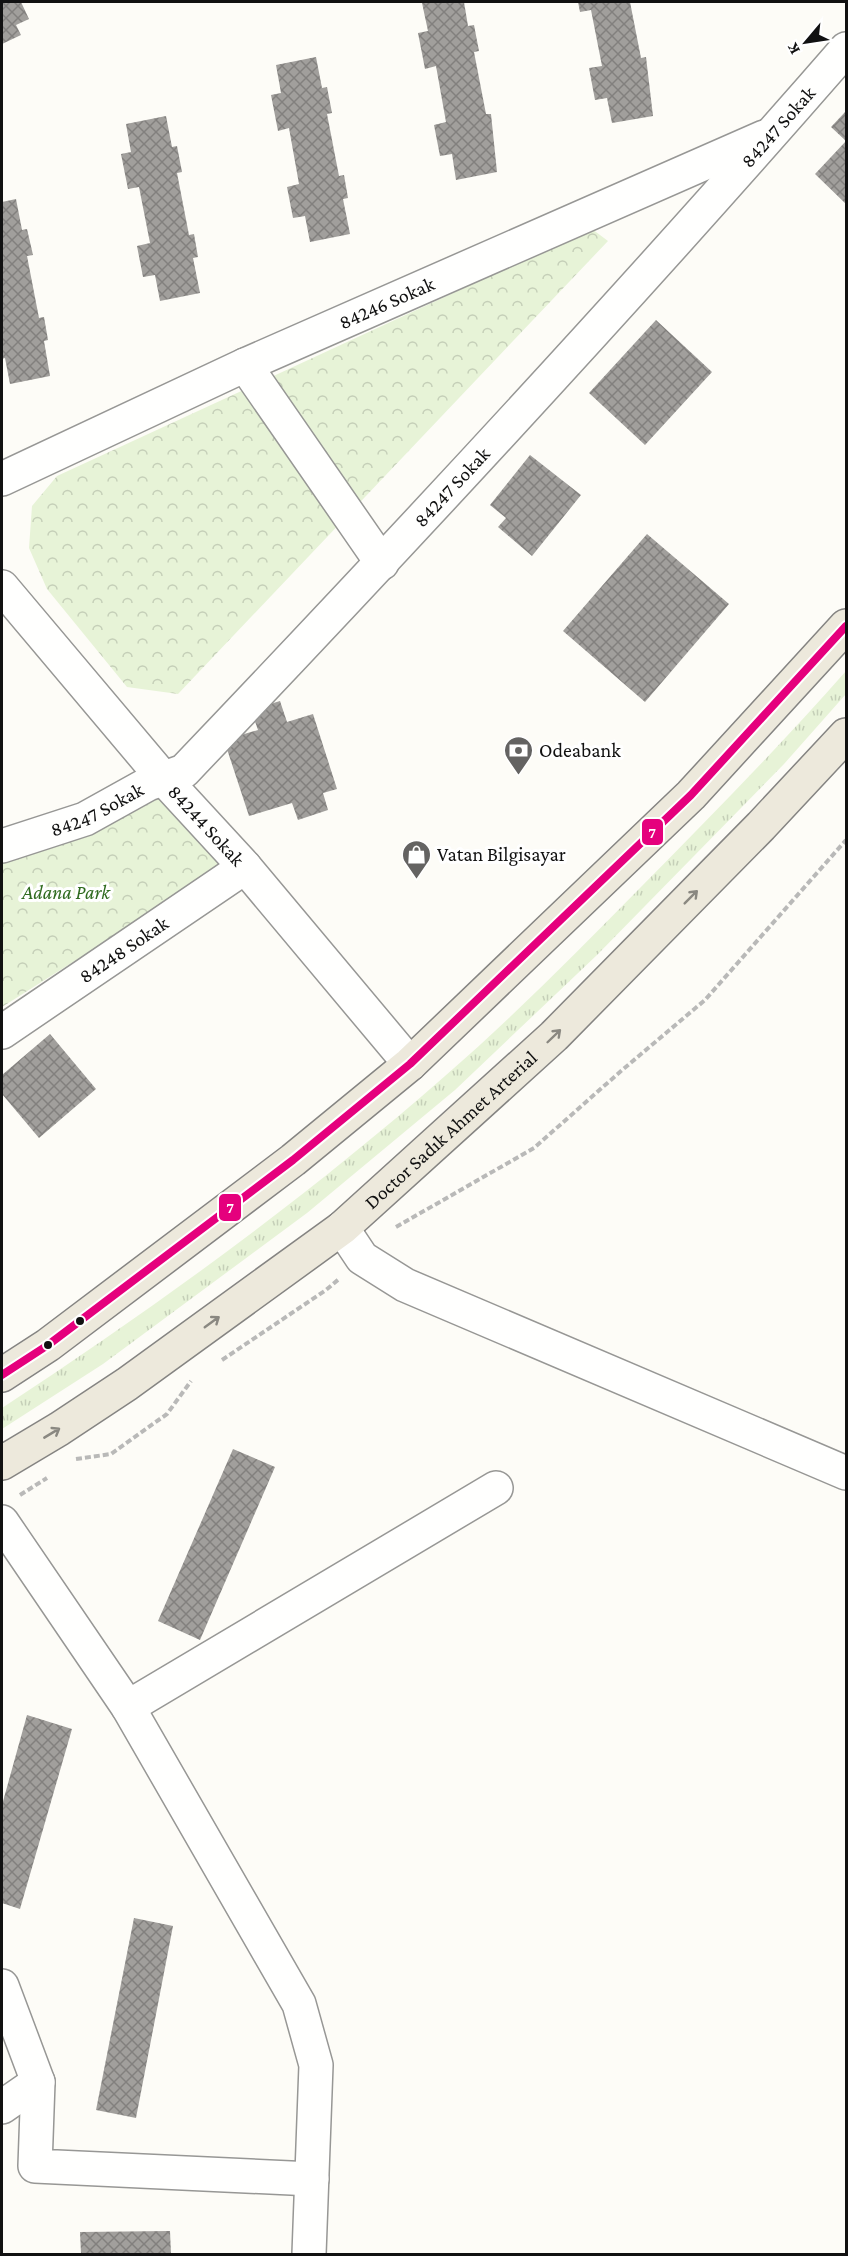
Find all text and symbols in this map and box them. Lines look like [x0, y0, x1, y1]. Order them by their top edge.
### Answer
north arrow [776, 12, 836, 72]
text: K [783, 40, 803, 58]
street label: 84247 Sokak [736, 81, 820, 172]
street label: 84246 Sokak [335, 272, 438, 333]
street label: 84247 Sokak [409, 442, 494, 531]
bank icon: Odeabank [502, 734, 534, 776]
place label: Odeabank [539, 739, 621, 761]
street label: 84247 Sokak [48, 778, 148, 840]
street label: 84244 Sokak [164, 780, 249, 871]
line badge: 7 [641, 818, 664, 846]
text: 7 [648, 824, 656, 841]
shop icon: Vatan Bilgisayar [400, 838, 432, 880]
place label: Vatan Bilgisayar [437, 843, 566, 866]
park label: Adana Park [21, 881, 111, 903]
one-way arrow [684, 889, 699, 904]
street label: 84248 Sokak [75, 911, 173, 987]
one-way arrow [547, 1028, 562, 1043]
street label: Doctor Sadık Ahmet Arterial [360, 1046, 541, 1213]
line badge: 7 [218, 1193, 242, 1222]
text: 7 [226, 1199, 234, 1216]
unlabelled marker [74, 1315, 86, 1327]
one-way arrow [203, 1316, 219, 1328]
unlabelled marker [42, 1339, 54, 1351]
one-way arrow [43, 1427, 60, 1439]

